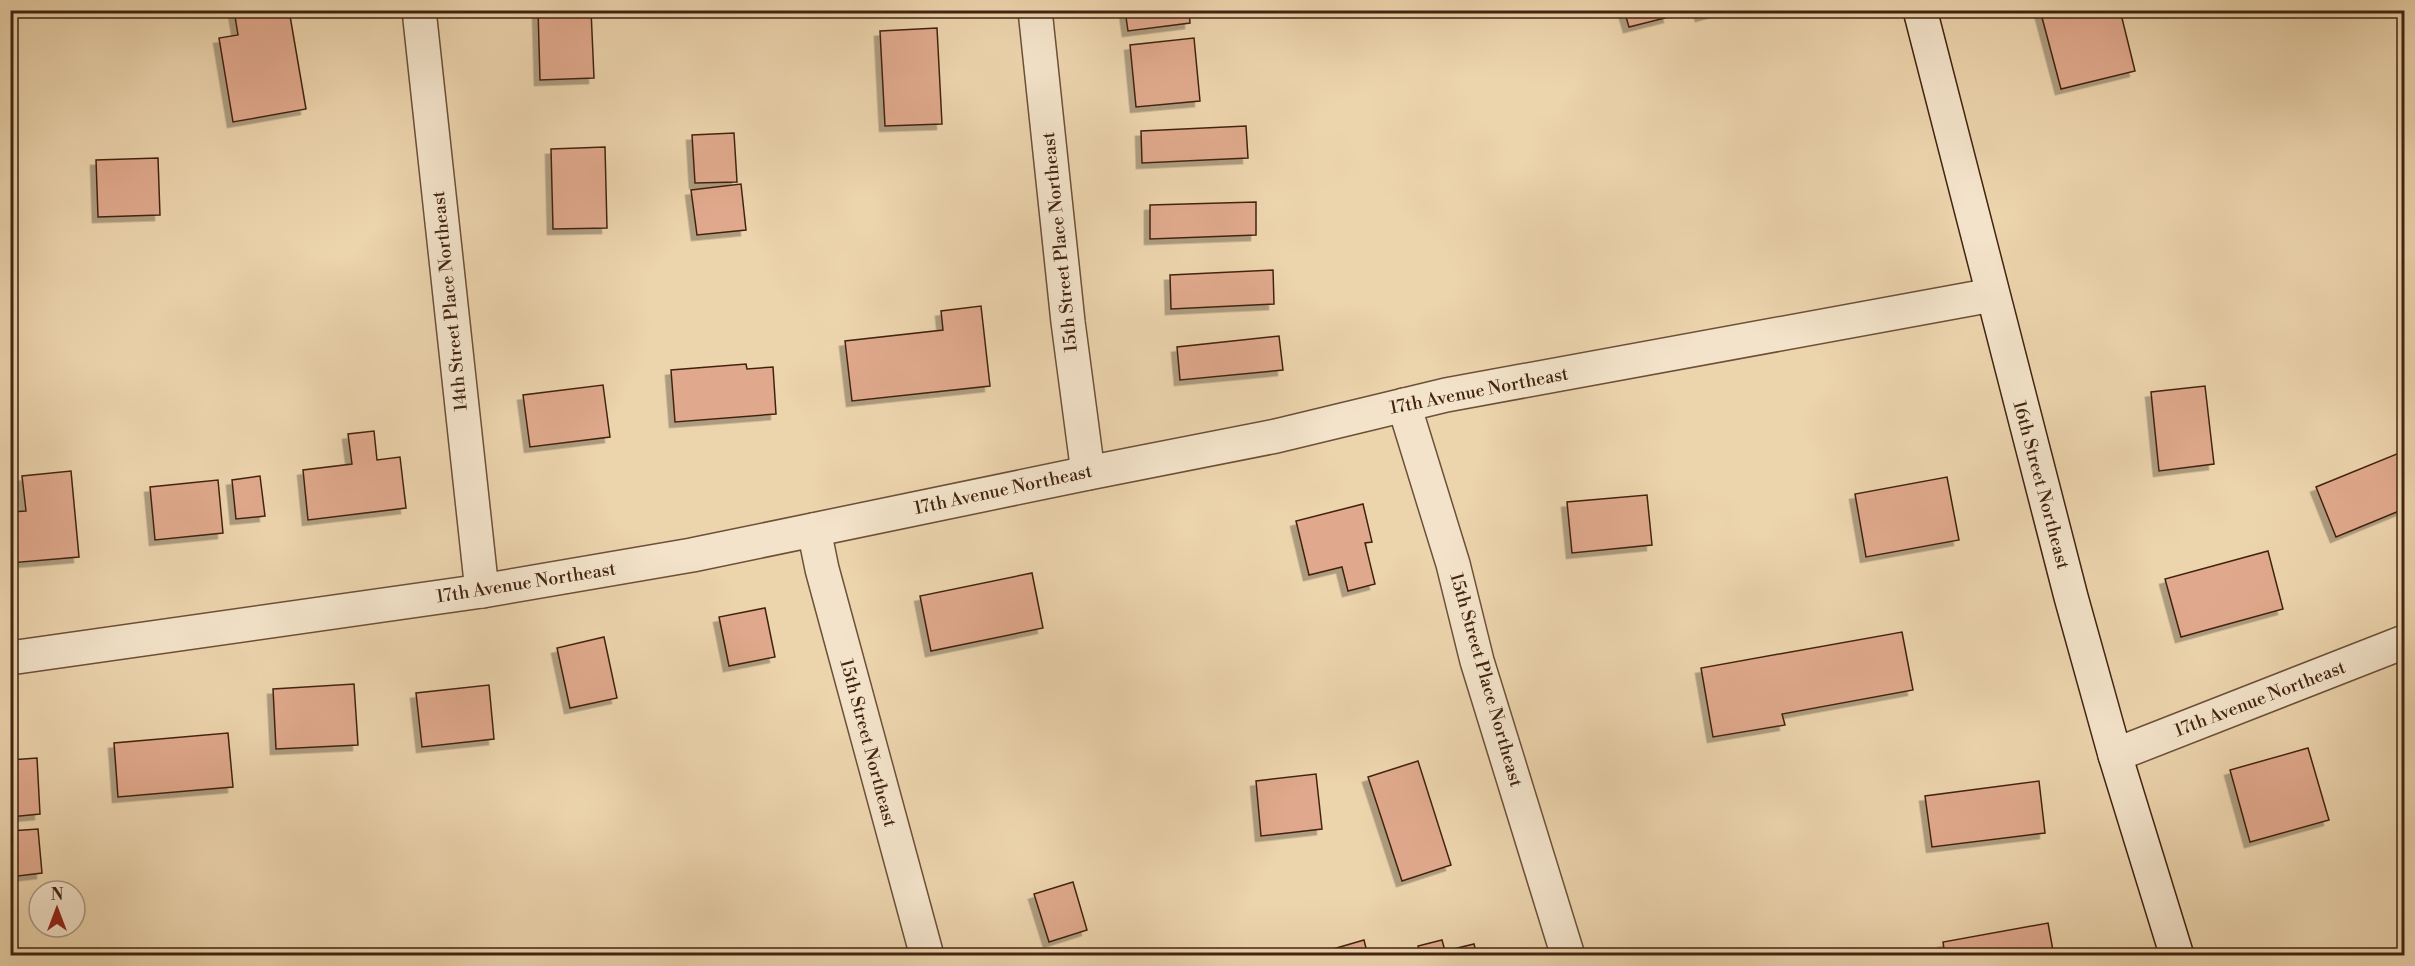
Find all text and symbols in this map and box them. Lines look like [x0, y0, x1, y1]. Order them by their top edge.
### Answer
street label: 15th Street Place Northeast [1037, 130, 1083, 353]
street label: 14th Street Place Northeast [427, 189, 473, 412]
street label: 17th Avenue Northeast [1388, 362, 1571, 420]
street label: 16th Street Northeast [2007, 398, 2075, 572]
street label: 17th Avenue Northeast [912, 460, 1095, 520]
street label: 17th Avenue Northeast [435, 557, 618, 609]
street label: 15th Street Place Northeast [1444, 570, 1528, 790]
street label: 17th Avenue Northeast [2171, 656, 2349, 742]
street label: 15th Street Northeast [835, 657, 902, 830]
north arrow [27, 879, 87, 939]
text: N [51, 885, 64, 905]

